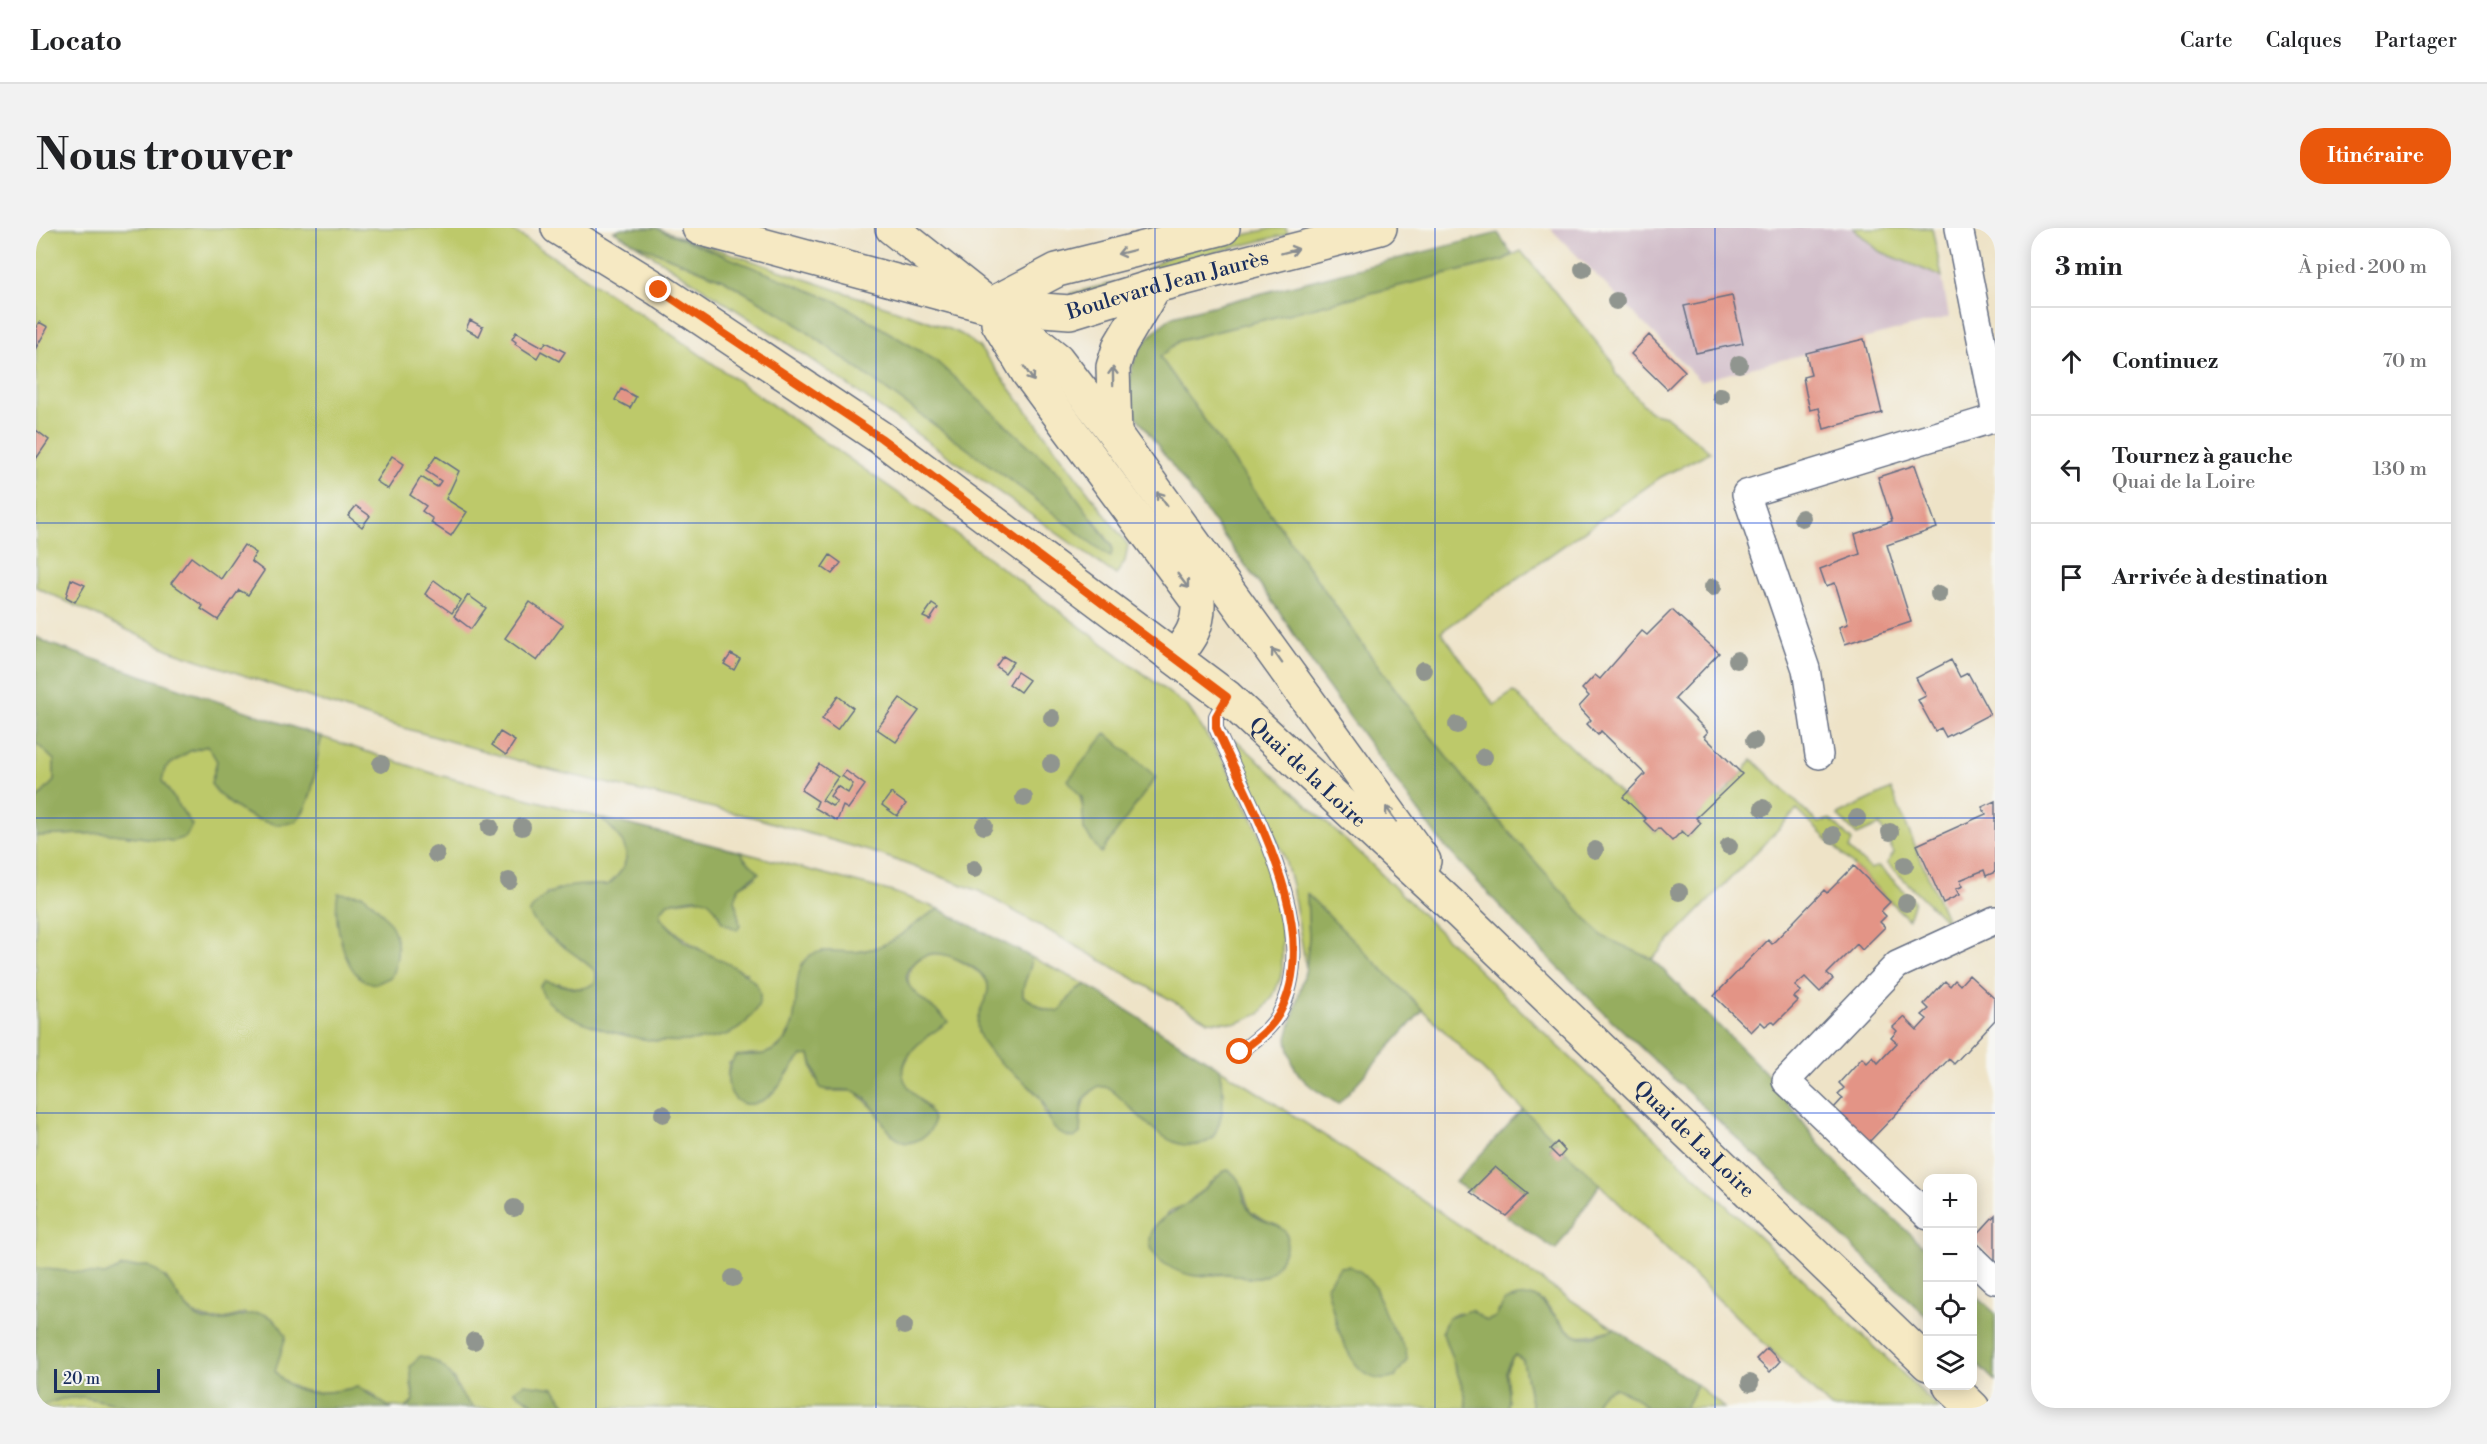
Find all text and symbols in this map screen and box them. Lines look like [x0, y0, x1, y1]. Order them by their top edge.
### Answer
text: Locato [30, 24, 122, 59]
text: Carte [2180, 28, 2233, 54]
text: Calques [2266, 28, 2342, 54]
text: Partager [2375, 28, 2457, 54]
button: Itinéraire [2300, 128, 2451, 184]
text: Nous trouver [36, 130, 294, 183]
street label: Boulevard Jean Jaurès [1063, 245, 1272, 327]
one-way arrow [1280, 245, 1299, 257]
one-way arrow [1117, 247, 1136, 259]
text: 3 min [2055, 251, 2123, 283]
text: À pied · 200 m [2298, 255, 2427, 280]
route end [645, 276, 671, 302]
icon: ahead [2055, 345, 2088, 378]
text: Continuez [2112, 348, 2218, 375]
text: 70 m [2383, 349, 2427, 374]
one-way arrow [1023, 365, 1035, 381]
one-way arrow [1107, 366, 1119, 386]
text: Tournez à gauche [2112, 443, 2293, 470]
icon: left [2055, 453, 2088, 486]
text: 130 m [2372, 457, 2427, 482]
text: Quai de la Loire [2112, 470, 2255, 495]
one-way arrow [1156, 491, 1169, 507]
icon: arrive [2055, 561, 2088, 594]
text: Arrivée à destination [2112, 564, 2328, 591]
one-way arrow [1176, 573, 1189, 589]
one-way arrow [1271, 649, 1283, 665]
street label: Quai de la Loire [1243, 712, 1371, 834]
one-way arrow [1385, 807, 1397, 823]
route start [1226, 1038, 1252, 1064]
street label: Quai de La Loire [1628, 1076, 1760, 1204]
map controls [1923, 1174, 1977, 1390]
button: + [1923, 1174, 1977, 1228]
button: − [1923, 1228, 1977, 1282]
button: locate [1923, 1282, 1977, 1336]
button: layers [1923, 1336, 1977, 1390]
scale bar [54, 1366, 160, 1394]
text: 20 m [63, 1369, 100, 1389]

